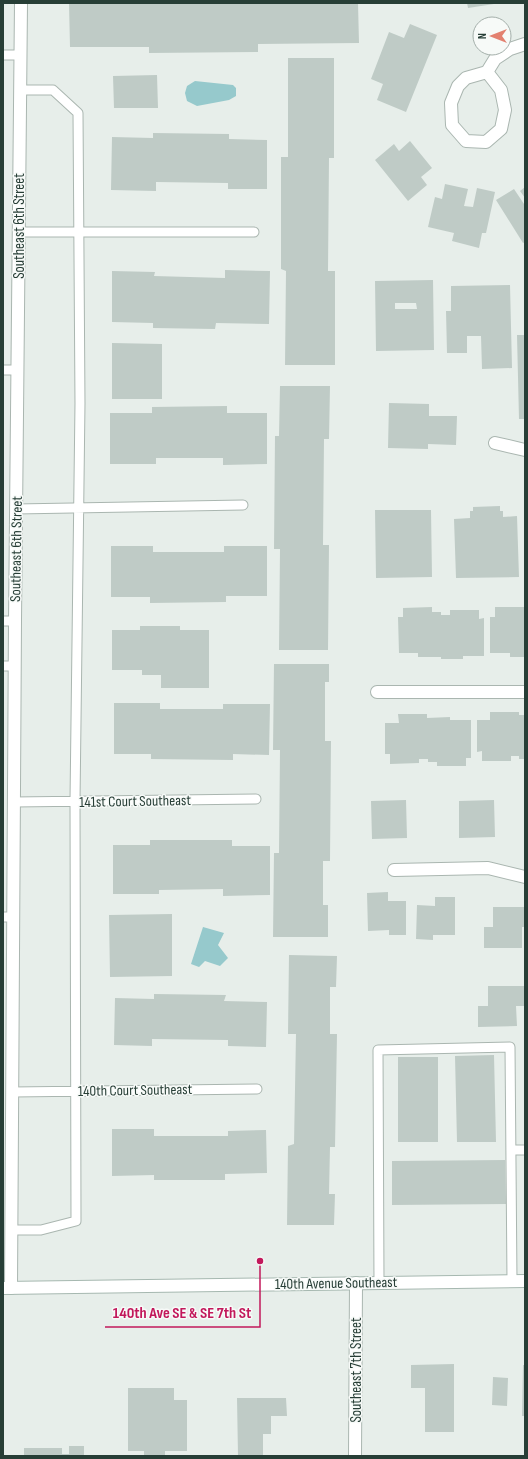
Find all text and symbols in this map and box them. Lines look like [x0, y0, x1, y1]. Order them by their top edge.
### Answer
north arrow [472, 16, 512, 56]
text: N [476, 33, 489, 39]
street label: Southeast 6th Street [10, 173, 29, 279]
street label: Southeast 6th Street [6, 496, 27, 602]
street label: 141st Court Southeast [79, 791, 192, 812]
street label: 140th Court Southeast [78, 1080, 193, 1101]
street label: 140th Avenue Southeast [275, 1273, 398, 1294]
callout: 140th Ave SE & SE 7th St [105, 1299, 260, 1327]
text: 140th Ave SE & SE 7th St [113, 1304, 251, 1323]
street label: Southeast 7th Street [347, 1317, 366, 1423]

